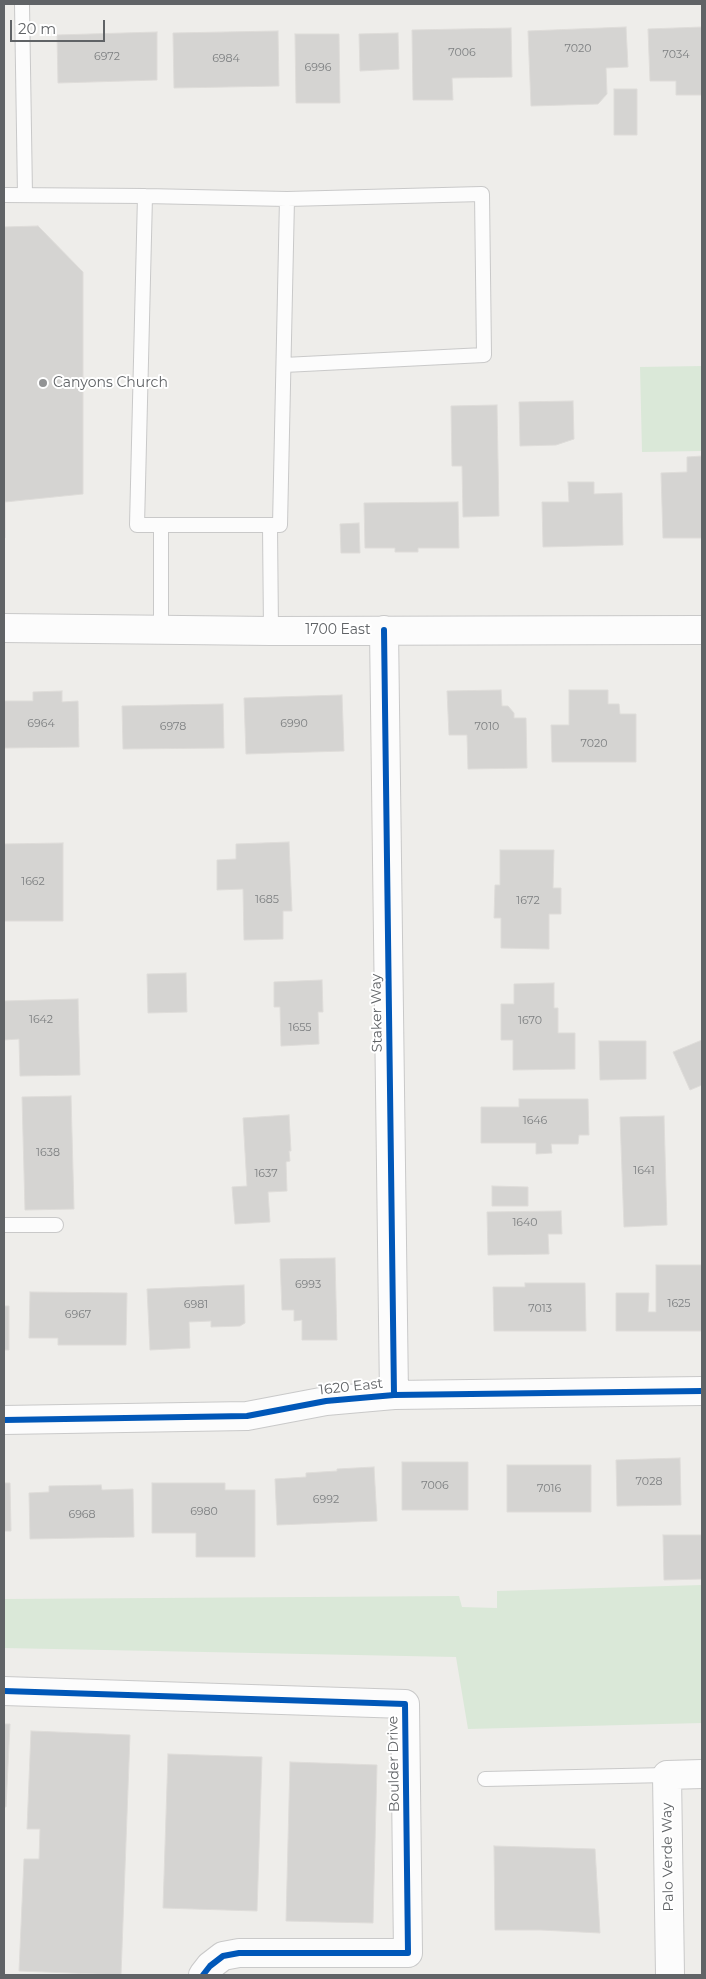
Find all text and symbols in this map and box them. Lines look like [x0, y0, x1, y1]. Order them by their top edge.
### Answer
scale bar [12, 10, 108, 42]
text: 20 m [18, 19, 56, 38]
house number: 7020 [564, 42, 592, 56]
house number: 7006 [448, 46, 476, 60]
house number: 7034 [663, 48, 689, 62]
house number: 6972 [94, 50, 120, 64]
house number: 6984 [212, 52, 240, 66]
house number: 6996 [305, 61, 331, 75]
place label: Canyons Church [53, 375, 168, 391]
marker: Canyons Church [37, 377, 49, 389]
street label: 1700 East [305, 622, 371, 638]
house number: 6964 [27, 717, 55, 731]
house number: 6990 [280, 717, 308, 731]
house number: 6978 [160, 720, 186, 734]
house number: 7010 [475, 720, 499, 734]
house number: 7020 [580, 737, 608, 751]
house number: 1662 [21, 875, 45, 889]
house number: 1685 [255, 893, 279, 907]
house number: 1672 [516, 894, 540, 908]
street label: Staker Way [368, 974, 386, 1052]
house number: 1642 [29, 1013, 53, 1027]
house number: 1670 [518, 1014, 542, 1028]
house number: 1655 [288, 1021, 312, 1035]
house number: 1646 [523, 1114, 547, 1128]
house number: 1638 [36, 1146, 60, 1160]
house number: 1641 [633, 1164, 655, 1178]
house number: 1637 [254, 1167, 278, 1181]
house number: 1640 [512, 1216, 538, 1230]
house number: 6993 [295, 1278, 321, 1292]
house number: 1625 [667, 1297, 691, 1311]
house number: 6981 [184, 1298, 208, 1312]
house number: 7013 [528, 1302, 552, 1316]
house number: 6967 [65, 1308, 91, 1322]
street label: 1620 East [318, 1375, 384, 1399]
house number: 7028 [636, 1475, 662, 1489]
house number: 7006 [421, 1479, 449, 1493]
house number: 7016 [537, 1482, 561, 1496]
house number: 6992 [313, 1493, 339, 1507]
house number: 6980 [190, 1505, 218, 1519]
house number: 6968 [68, 1508, 96, 1522]
street label: Boulder Drive [385, 1716, 403, 1812]
street label: Palo Verde Way [659, 1802, 677, 1912]

